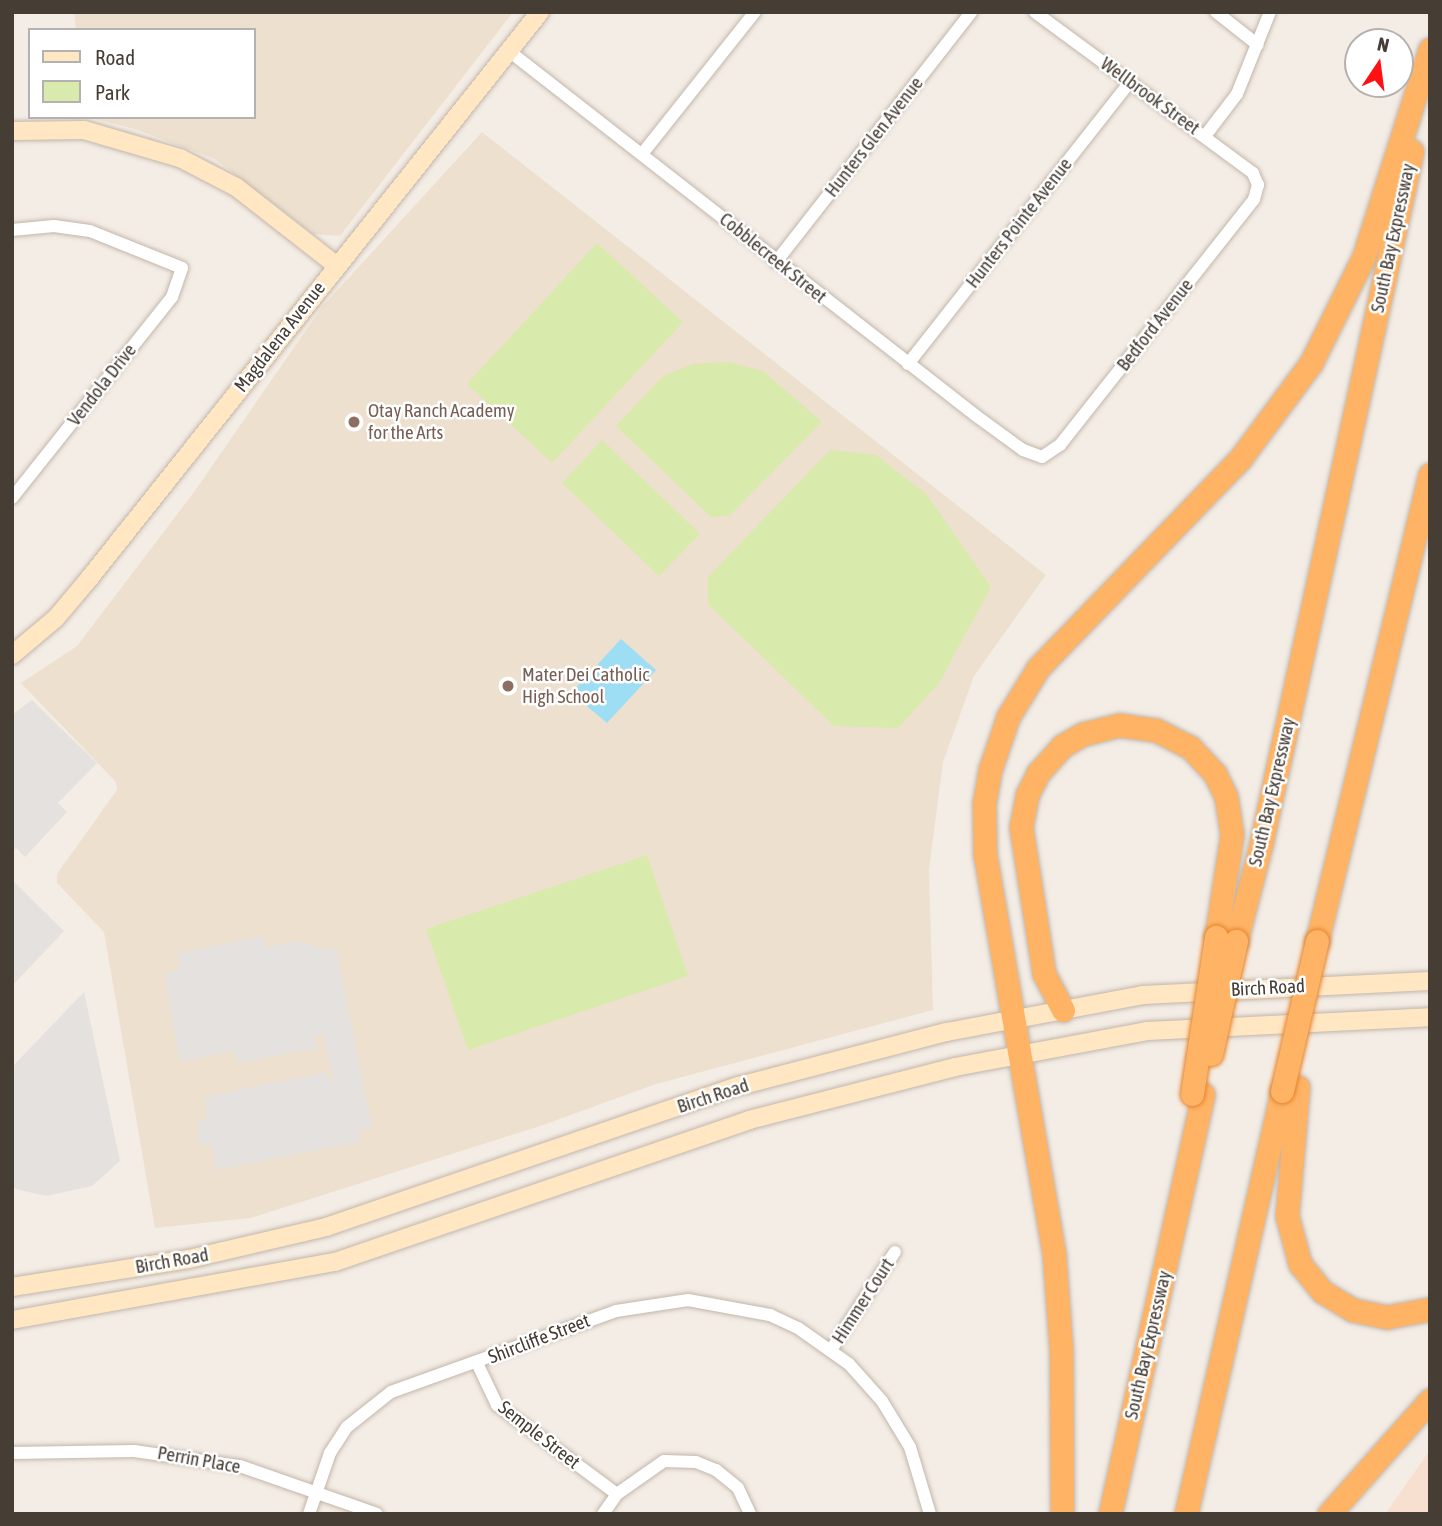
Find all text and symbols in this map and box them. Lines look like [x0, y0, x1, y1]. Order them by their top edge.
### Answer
legend [28, 28, 256, 119]
north arrow [1344, 28, 1414, 98]
text: N [1375, 33, 1391, 56]
text: Road [95, 45, 135, 69]
street label: Wellbrook Street [1096, 52, 1204, 140]
street label: Hunters Glen Avenue [820, 72, 928, 202]
text: Park [95, 80, 130, 104]
street label: Hunters Pointe Avenue [961, 153, 1077, 293]
street label: South Bay Expressway [1366, 161, 1420, 315]
street label: Cobblecreek Street [715, 208, 831, 308]
street label: Bedford Avenue [1112, 274, 1198, 376]
street label: Magdalena Avenue [230, 277, 330, 397]
street label: Vendola Drive [63, 339, 141, 431]
place label: Otay Ranch Academy for the Arts [368, 400, 515, 444]
marker: Otay Ranch Academy for the Arts [346, 414, 362, 430]
place label: Mater Dei Catholic High School [522, 664, 649, 708]
marker: Mater Dei Catholic High School [500, 678, 516, 694]
street label: South Bay Expressway [1244, 715, 1300, 869]
street label: Birch Road [1230, 975, 1306, 1001]
street label: Birch Road [674, 1074, 752, 1118]
street label: Birch Road [134, 1243, 210, 1279]
street label: Himmer Court [827, 1254, 899, 1348]
street label: South Bay Expressway [1120, 1268, 1176, 1422]
street label: Shircliffe Street [485, 1309, 593, 1369]
street label: Semple Street [494, 1396, 584, 1474]
street label: Perrin Place [156, 1441, 242, 1479]

